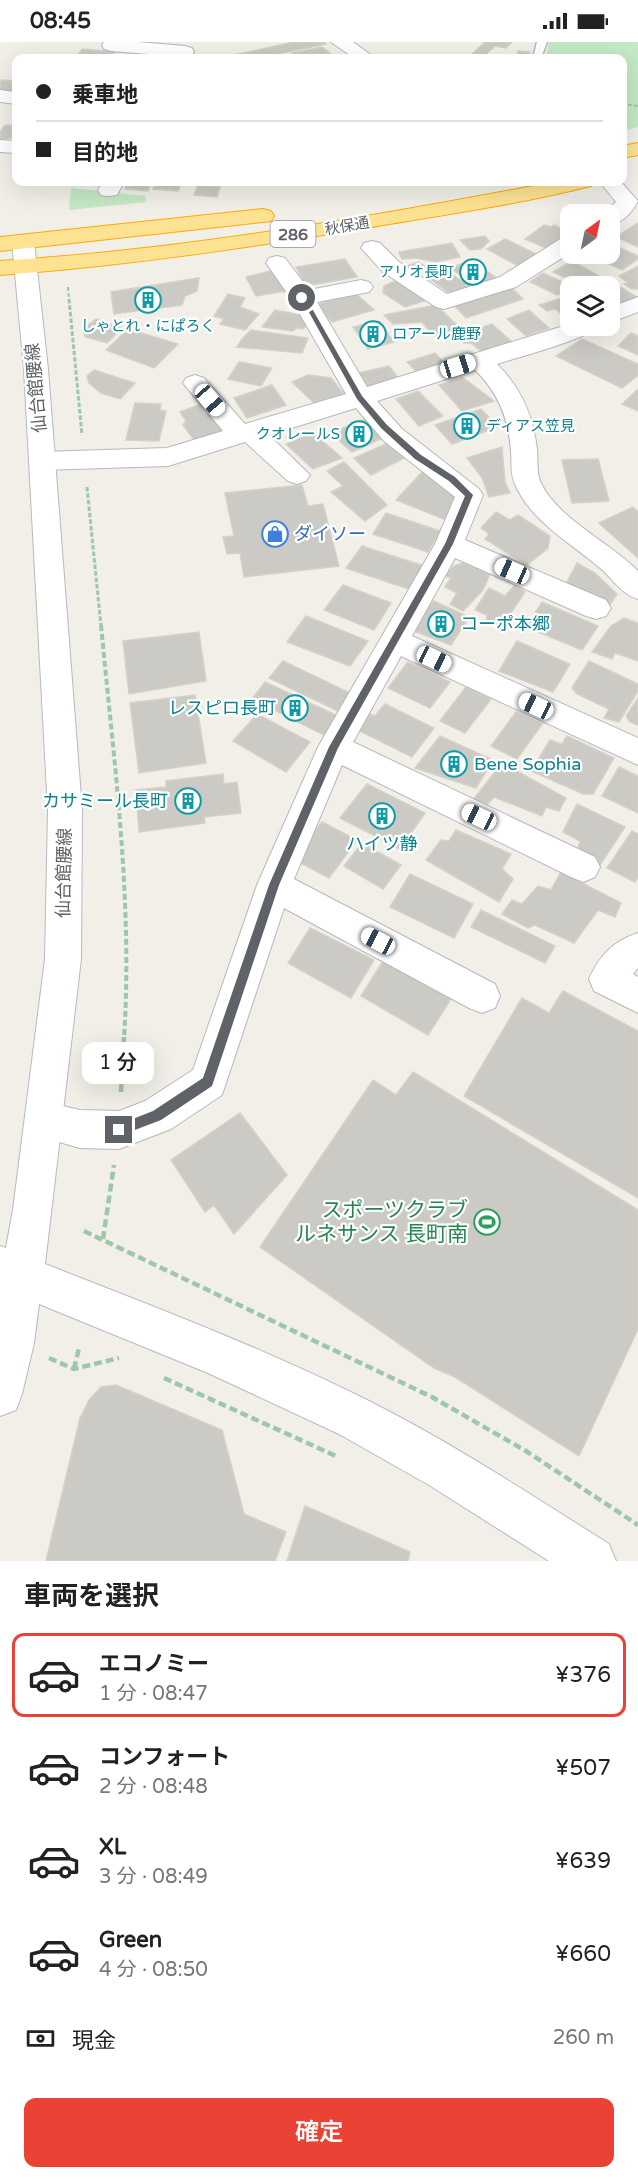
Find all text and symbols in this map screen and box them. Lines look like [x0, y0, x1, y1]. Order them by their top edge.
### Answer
text: 08:45 [30, 8, 91, 34]
text: 乗車地 [72, 82, 138, 108]
text: 目的地 [72, 140, 138, 166]
north arrow [560, 204, 620, 264]
map controls [560, 204, 620, 336]
street label: 秋保通 [323, 213, 371, 239]
road number: 286 [270, 221, 316, 247]
building icon: アリオ長町 [458, 257, 488, 287]
place label: アリオ長町 [379, 263, 454, 281]
button: layers [560, 276, 620, 336]
route start [288, 284, 315, 311]
building icon: しゃとれ・にぱろく [133, 285, 163, 315]
place label: しゃとれ・にぱろく [80, 317, 216, 335]
building icon: ロアール鹿野 [358, 319, 388, 349]
place label: ロアール鹿野 [392, 325, 481, 343]
street label: 仙台館腰線 [21, 342, 51, 434]
car [438, 352, 478, 380]
car [191, 381, 229, 419]
building icon: ディアス笠見 [452, 411, 482, 441]
place label: ディアス笠見 [486, 417, 575, 435]
building icon: クオレールS [344, 419, 374, 449]
place label: クオレールS [256, 425, 340, 443]
shop icon: ダイソー [260, 519, 290, 549]
place label: ダイソー [294, 523, 366, 545]
car [492, 555, 532, 587]
building icon: コーポ本郷 [426, 609, 456, 639]
place label: コーポ本郷 [460, 613, 550, 635]
car [414, 643, 454, 675]
car [516, 690, 556, 722]
building icon: レスピロ長町 [280, 693, 310, 723]
place label: レスピロ長町 [168, 697, 276, 719]
building icon: Bene Sophia [439, 749, 469, 779]
place label: Bene Sophia [474, 753, 581, 775]
building icon: カサミール長町 [173, 786, 203, 816]
place label: カサミール長町 [42, 790, 168, 812]
building icon: ハイツ静 [367, 801, 397, 831]
car [459, 801, 499, 833]
street label: 仙台館腰線 [52, 828, 76, 918]
place label: ハイツ静 [346, 833, 418, 855]
car [358, 925, 398, 957]
callout: 1 分 [83, 1043, 155, 1085]
text: 1 分 [99, 1051, 137, 1075]
route end [105, 1116, 132, 1143]
place label: スポーツクラブ ルネサンス 長町南 [295, 1198, 468, 1247]
sports icon: スポーツクラブ ルネサンス 長町南 [472, 1207, 502, 1237]
text: 車両を選択 [24, 1580, 159, 1613]
icon: car [27, 1648, 81, 1702]
text: エコノミー [99, 1651, 209, 1677]
text: ¥376 [555, 1662, 611, 1688]
text: 1 分 · 08:47 [99, 1682, 208, 1706]
icon: car [27, 1741, 81, 1795]
text: コンフォート [99, 1744, 230, 1770]
text: ¥507 [555, 1755, 611, 1781]
text: 2 分 · 08:48 [99, 1775, 208, 1799]
icon: car [27, 1834, 81, 1888]
text: XL [99, 1834, 126, 1860]
text: ¥639 [555, 1848, 611, 1874]
text: 3 分 · 08:49 [99, 1865, 208, 1889]
icon: car [27, 1927, 81, 1981]
text: Green [99, 1927, 162, 1953]
text: ¥660 [555, 1941, 611, 1967]
text: 4 分 · 08:50 [99, 1958, 208, 1982]
icon: cash [24, 2022, 57, 2055]
text: 260 m [553, 2026, 614, 2050]
text: 現金 [72, 2028, 116, 2054]
button: 確定 [24, 2098, 614, 2167]

